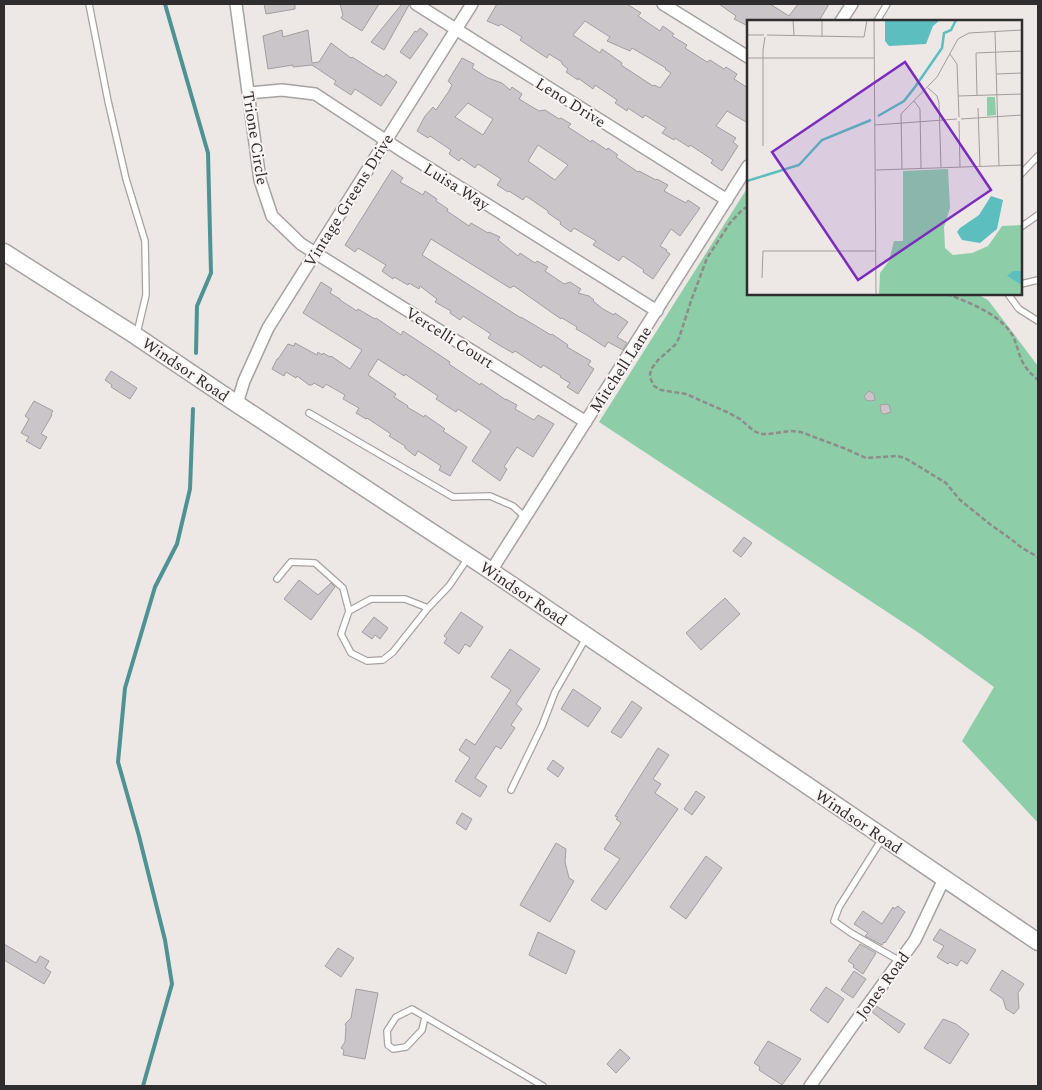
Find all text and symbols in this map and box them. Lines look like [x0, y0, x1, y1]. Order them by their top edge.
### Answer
inset map [747, 20, 1022, 295]
street label: Leno Drive [531, 72, 610, 134]
street label: Trione Circle [236, 90, 274, 187]
street label: Vintage Greens Drive [298, 129, 400, 272]
street label: Luisa Way [419, 157, 495, 217]
street label: Vercelli Court [401, 301, 499, 375]
street label: Mitchell Lane [584, 321, 658, 418]
street label: Windsor Road [137, 332, 234, 408]
street label: Windsor Road [475, 556, 572, 632]
street label: Windsor Road [810, 784, 907, 860]
street label: Jones Road [850, 947, 916, 1024]

